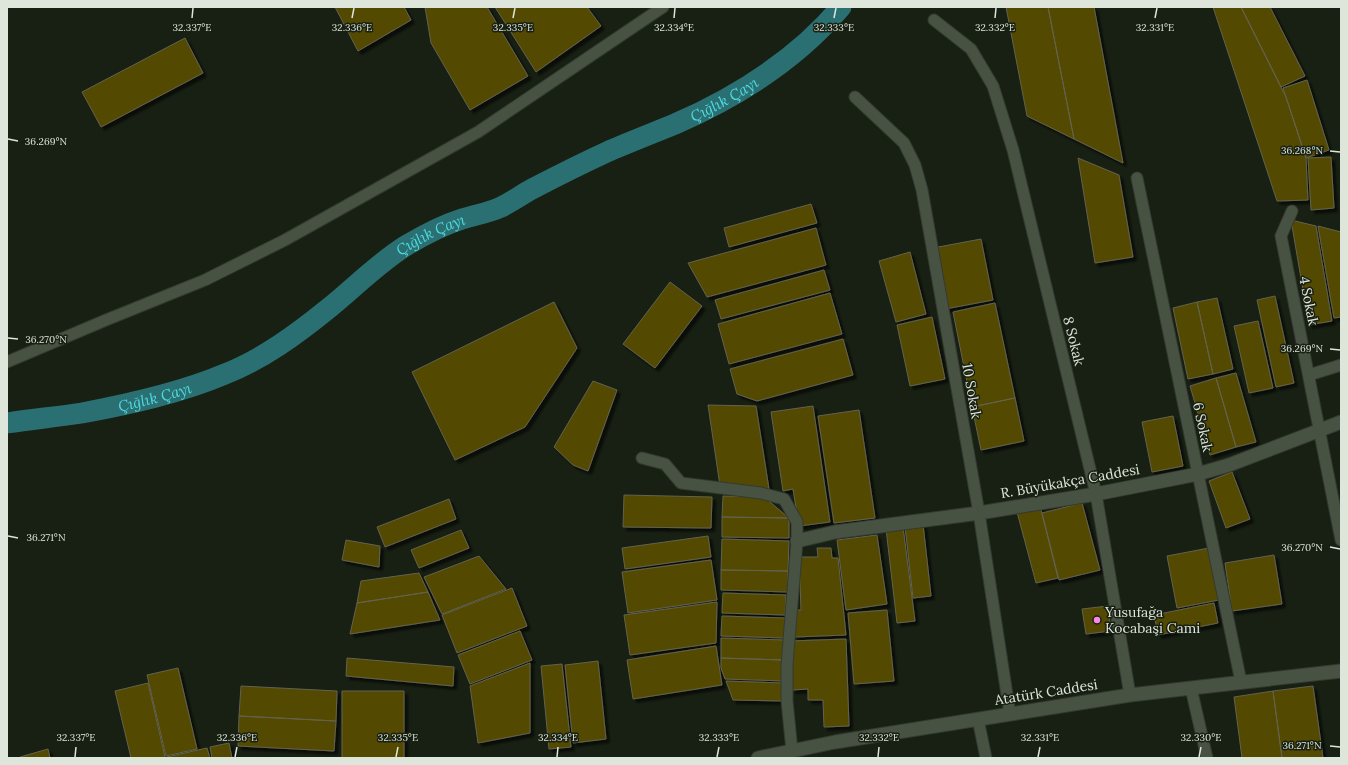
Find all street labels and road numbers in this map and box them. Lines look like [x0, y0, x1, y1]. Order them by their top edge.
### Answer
street label: 4 Sokak [1295, 275, 1323, 328]
street label: 8 Sokak [1059, 315, 1089, 368]
street label: 10 Sokak [958, 362, 986, 421]
street label: 6 Sokak [1189, 401, 1217, 454]
street label: R. Büyükakça Caddesi [999, 460, 1141, 502]
street label: Atatürk Caddesi [992, 675, 1099, 709]

